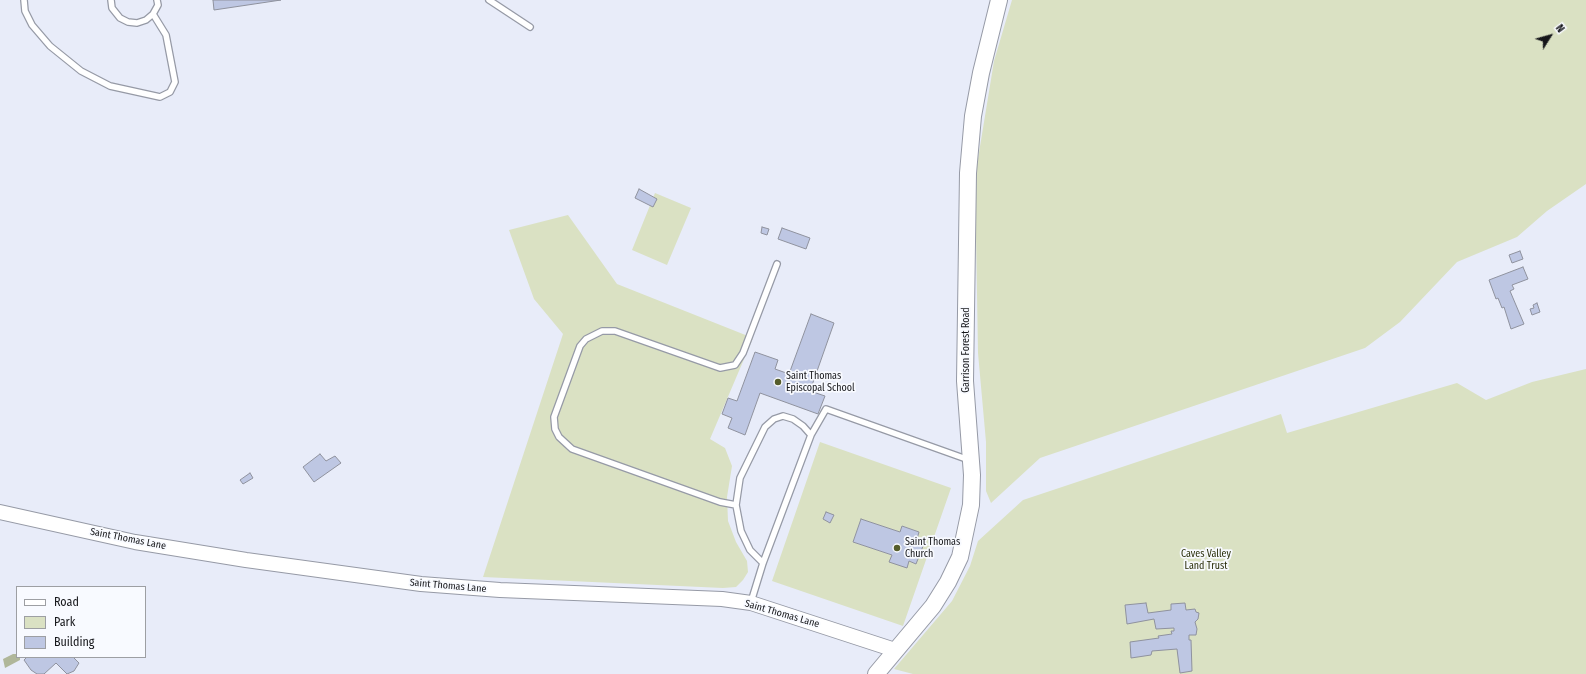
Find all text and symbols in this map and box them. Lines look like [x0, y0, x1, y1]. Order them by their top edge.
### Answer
north arrow [1530, 16, 1570, 56]
text: N [1553, 22, 1567, 35]
street label: Garrison Forest Road [960, 307, 972, 393]
place label: Saint Thomas Episcopal School [786, 370, 855, 394]
marker: Saint Thomas Episcopal School [773, 377, 783, 387]
street label: Saint Thomas Lane [89, 526, 167, 552]
place label: Saint Thomas Church [905, 536, 960, 560]
marker: Saint Thomas Church [892, 543, 902, 553]
park label: Caves Valley Land Trust [1181, 548, 1231, 572]
street label: Saint Thomas Lane [409, 577, 487, 595]
legend [16, 586, 146, 658]
text: Road [54, 595, 79, 609]
street label: Saint Thomas Lane [743, 598, 821, 630]
text: Park [54, 615, 75, 629]
text: Building [54, 635, 94, 649]

